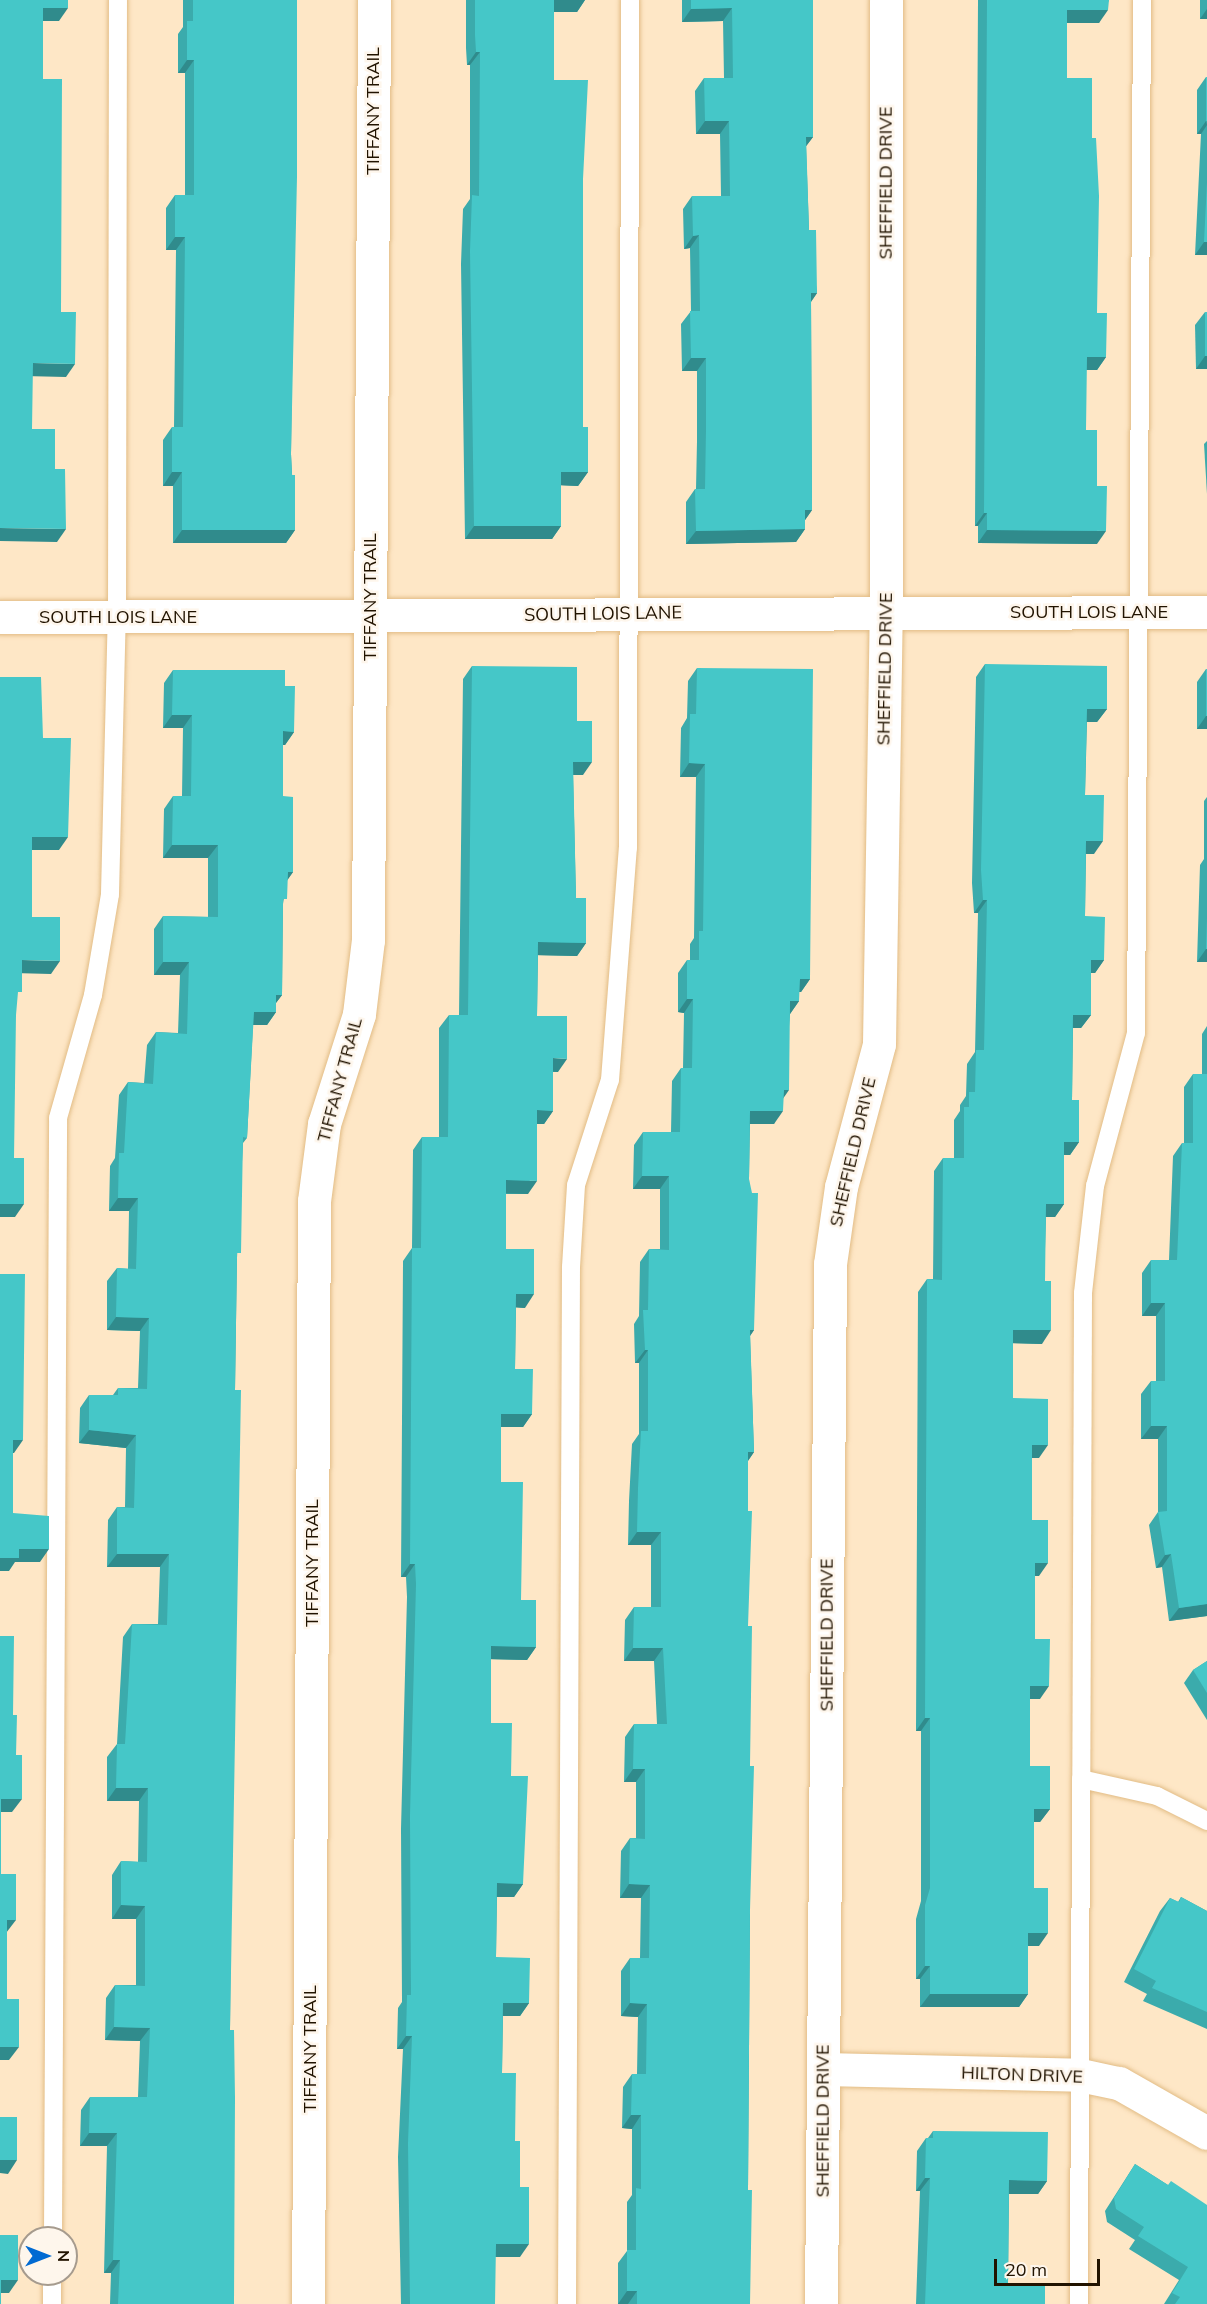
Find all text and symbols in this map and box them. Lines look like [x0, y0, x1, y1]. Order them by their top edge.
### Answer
street label: TIFFANY TRAIL [362, 47, 384, 175]
street label: SHEFFIELD DRIVE [875, 107, 897, 259]
street label: TIFFANY TRAIL [359, 533, 381, 661]
street label: SHEFFIELD DRIVE [873, 592, 897, 746]
street label: SOUTH LOIS LANE [1010, 601, 1168, 623]
street label: SOUTH LOIS LANE [524, 602, 682, 626]
street label: SOUTH LOIS LANE [39, 606, 197, 628]
street label: TIFFANY TRAIL [313, 1015, 367, 1145]
street label: SHEFFIELD DRIVE [825, 1075, 881, 1229]
street label: TIFFANY TRAIL [301, 1499, 323, 1627]
street label: SHEFFIELD DRIVE [816, 1559, 838, 1711]
street label: TIFFANY TRAIL [299, 1985, 321, 2113]
street label: SHEFFIELD DRIVE [812, 2045, 834, 2197]
street label: HILTON DRIVE [961, 2062, 1083, 2088]
north arrow [18, 2226, 78, 2286]
scale bar [997, 2247, 1104, 2285]
text: N [54, 2250, 74, 2262]
text: 20 m [1005, 2258, 1047, 2281]

